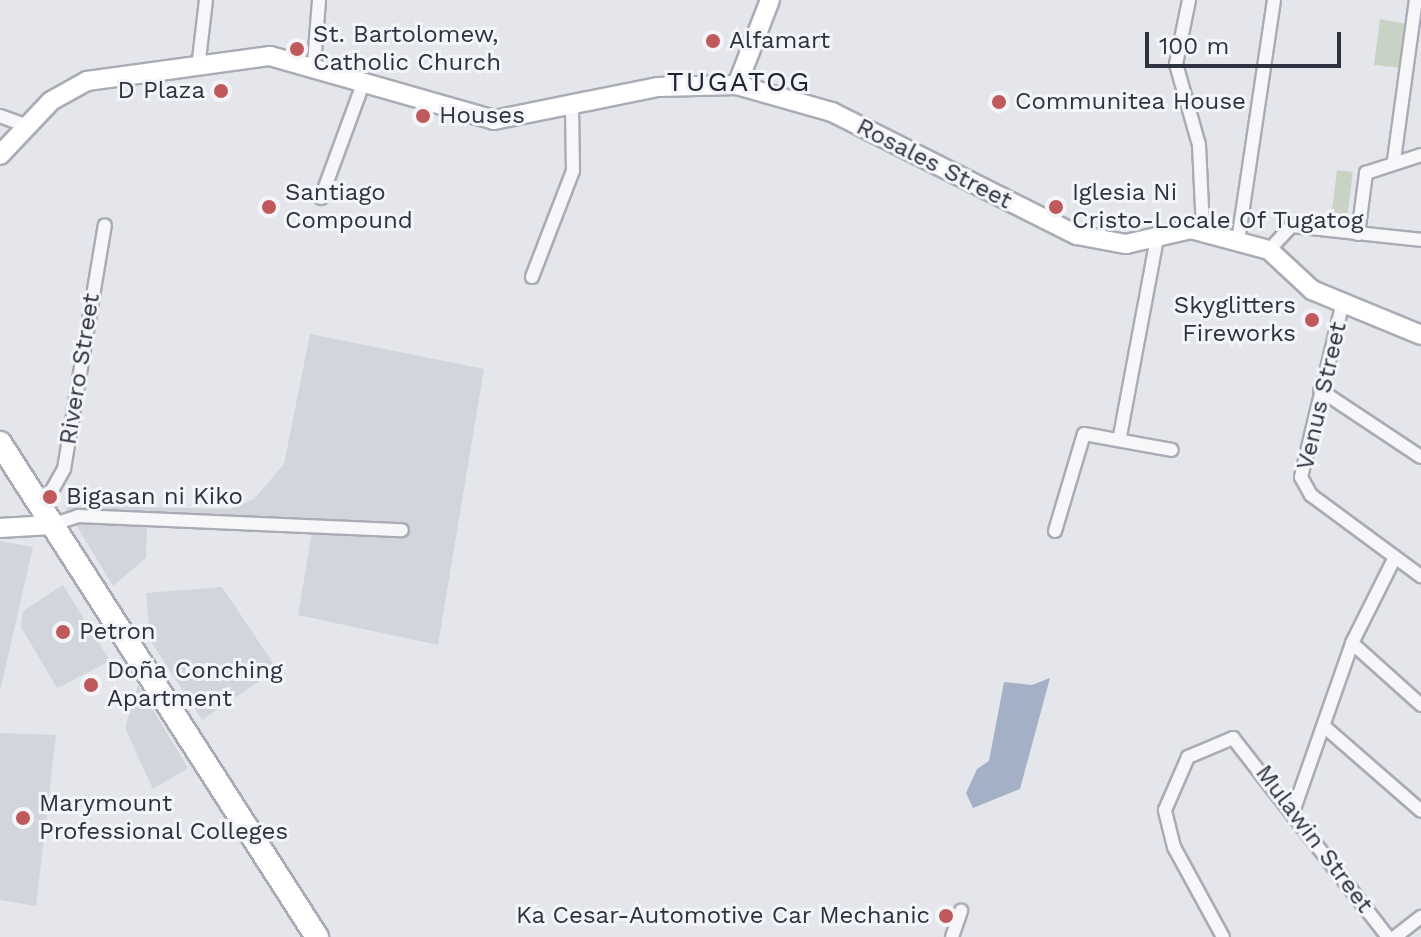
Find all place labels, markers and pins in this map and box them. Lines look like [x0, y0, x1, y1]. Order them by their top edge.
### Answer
place label: St. Bartolomew, Catholic Church [313, 21, 501, 77]
place label: Alfamart [729, 27, 830, 55]
marker: Alfamart [704, 32, 722, 50]
marker: St. Bartolomew, Catholic Church [288, 40, 306, 58]
place label: D Plaza [118, 77, 205, 105]
marker: D Plaza [212, 82, 230, 100]
place label: Communitea House [1015, 88, 1246, 116]
marker: Communitea House [990, 93, 1008, 111]
place label: Houses [439, 102, 525, 130]
marker: Houses [414, 107, 432, 125]
place label: Santiago Compound [285, 179, 413, 235]
place label: Iglesia Ni Cristo-Locale Of Tugatog [1072, 179, 1365, 235]
marker: Santiago Compound [260, 198, 278, 216]
marker: Iglesia Ni Cristo-Locale Of Tugatog [1047, 198, 1065, 216]
place label: Skyglitters Fireworks [1174, 292, 1296, 348]
marker: Skyglitters Fireworks [1303, 311, 1321, 329]
place label: Bigasan ni Kiko [66, 483, 243, 511]
marker: Bigasan ni Kiko [41, 488, 59, 506]
place label: Petron [79, 618, 156, 646]
marker: Petron [54, 623, 72, 641]
place label: Doña Conching Apartment [107, 657, 283, 713]
marker: Doña Conching Apartment [82, 676, 100, 694]
place label: Marymount Professional Colleges [39, 790, 289, 846]
marker: Marymount Professional Colleges [14, 809, 32, 827]
place label: Ka Cesar-Automotive Car Mechanic [515, 902, 930, 930]
marker: Ka Cesar-Automotive Car Mechanic [937, 907, 955, 925]

